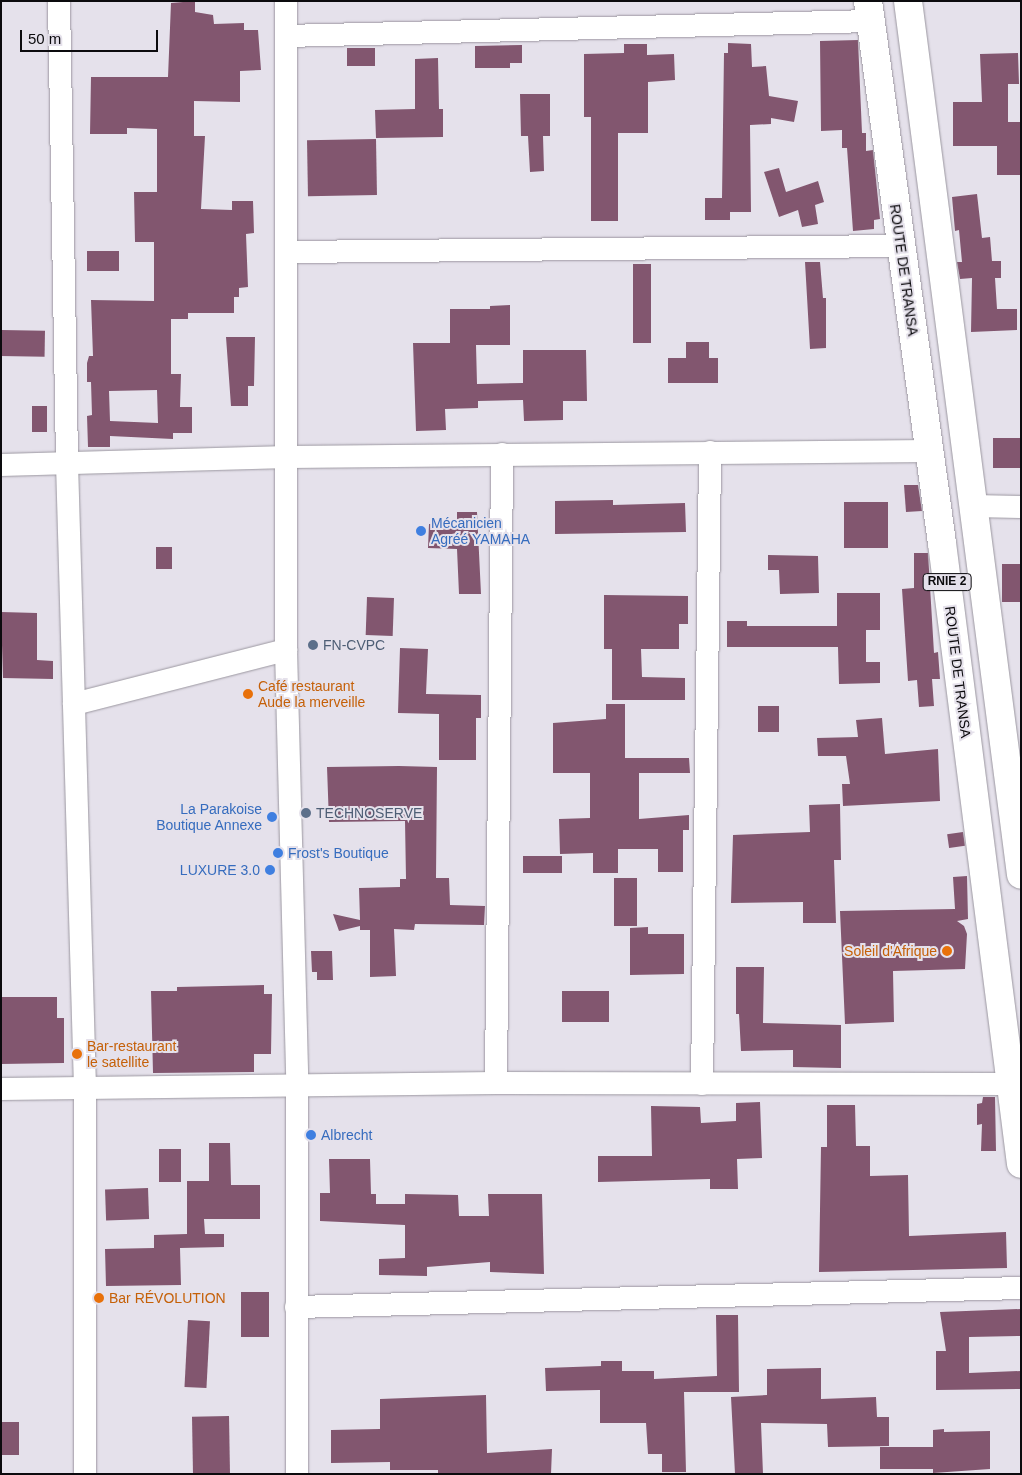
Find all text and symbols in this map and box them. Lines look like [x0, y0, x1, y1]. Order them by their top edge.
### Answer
scale bar [22, 20, 160, 52]
text: 50 m [28, 30, 61, 47]
street label: ROUTE DE TRANSA [886, 203, 922, 337]
place label: Mécanicien Agréé YAMAHA [431, 515, 530, 548]
marker: Mécanicien Agréé YAMAHA [415, 525, 427, 537]
road number: RNIE 2 [922, 572, 972, 592]
street label: ROUTE DE TRANSA [942, 605, 974, 739]
place label: FN-CVPC [323, 637, 385, 653]
marker: FN-CVPC [307, 639, 319, 651]
place label: Café restaurant Aude la merveille [258, 678, 365, 710]
marker: Café restaurant Aude la merveille [242, 688, 254, 700]
place label: La Parakoise Boutique Annexe [155, 801, 262, 834]
place label: TECHNOSERVE [316, 805, 422, 821]
marker: TECHNOSERVE [300, 807, 312, 819]
marker: La Parakoise Boutique Annexe [266, 811, 278, 823]
place label: Frost's Boutique [288, 845, 389, 861]
marker: Frost's Boutique [272, 847, 284, 859]
place label: LUXURE 3.0 [180, 862, 260, 878]
marker: LUXURE 3.0 [264, 864, 276, 876]
place label: Soleil d'Afrique [844, 943, 937, 959]
marker: Soleil d'Afrique [941, 945, 953, 957]
place label: Bar-restaurant le satellite [87, 1038, 176, 1070]
marker: Bar-restaurant le satellite [71, 1048, 83, 1060]
place label: Albrecht [321, 1127, 372, 1143]
marker: Albrecht [305, 1129, 317, 1141]
place label: Bar RÉVOLUTION [109, 1290, 226, 1306]
marker: Bar RÉVOLUTION [93, 1292, 105, 1304]

